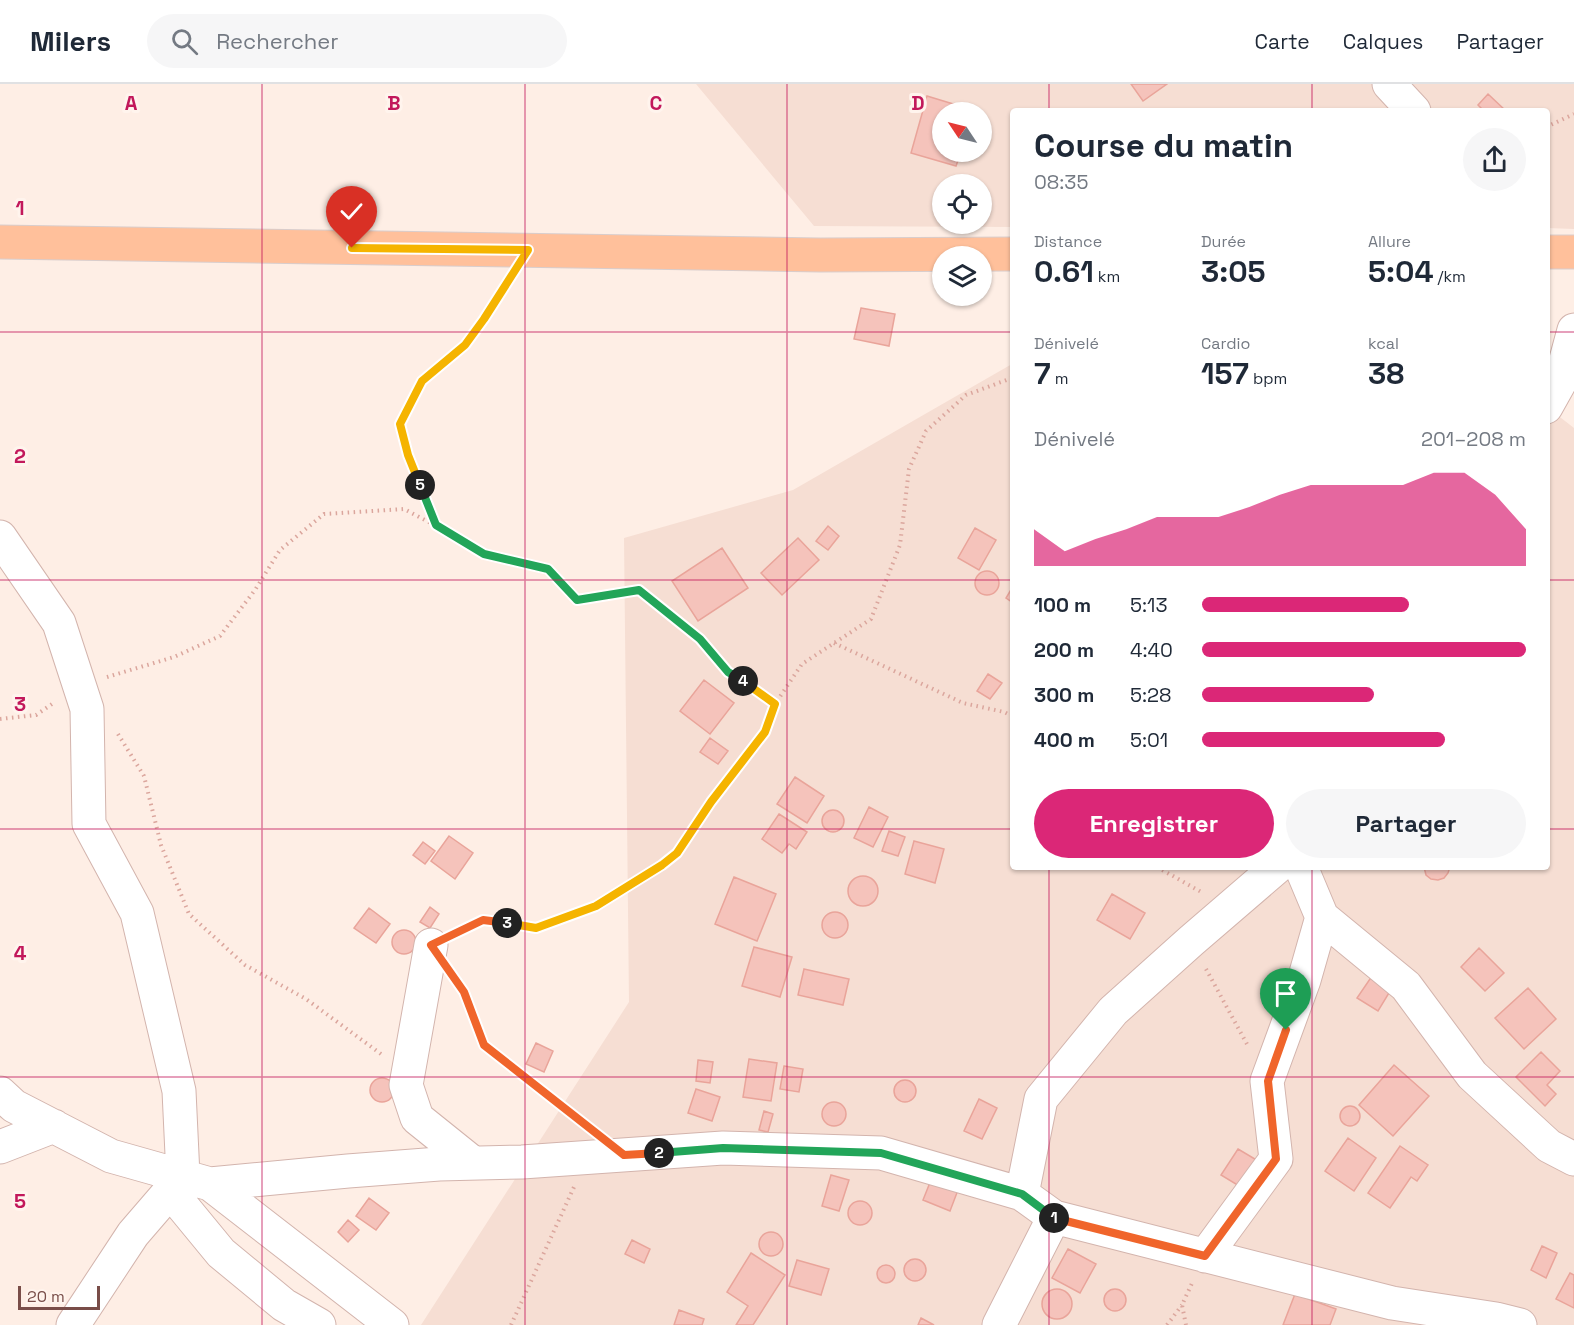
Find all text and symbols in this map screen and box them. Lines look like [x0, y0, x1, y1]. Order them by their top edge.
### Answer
search box [147, 14, 567, 68]
text: Milers [30, 23, 111, 59]
icon: search [168, 25, 201, 58]
text: Rechercher [216, 27, 339, 55]
text: Carte [1255, 28, 1310, 55]
text: Calques [1343, 28, 1423, 55]
text: Partager [1456, 28, 1544, 55]
text: A [125, 90, 138, 116]
text: B [387, 90, 401, 116]
text: C [650, 90, 663, 116]
text: D [911, 90, 925, 116]
north arrow [932, 102, 992, 162]
map controls [932, 102, 992, 306]
text: Course du matin [1034, 125, 1293, 167]
button: share [1463, 128, 1526, 191]
text: 08:35 [1034, 169, 1088, 195]
button: locate [932, 174, 992, 234]
pin [326, 186, 377, 248]
text: 1 [15, 195, 25, 221]
icon: check [335, 195, 368, 228]
text: Distance [1034, 231, 1102, 252]
text: Durée [1201, 231, 1246, 252]
text: Allure [1368, 231, 1411, 252]
button: layers [932, 246, 992, 306]
text: 0.61 [1034, 252, 1094, 291]
text: 3:05 [1201, 252, 1266, 291]
text: 5:04 [1368, 252, 1433, 291]
text: km [1094, 266, 1120, 287]
text: /km [1433, 266, 1466, 287]
text: Dénivelé [1034, 333, 1099, 354]
text: Cardio [1201, 333, 1250, 354]
text: kcal [1368, 333, 1399, 354]
text: 7 [1034, 354, 1051, 393]
text: 157 [1201, 354, 1249, 393]
text: 38 [1368, 354, 1404, 393]
text: m [1051, 368, 1069, 389]
text: bpm [1249, 368, 1287, 389]
text: Dénivelé [1034, 426, 1115, 452]
text: 201–208 m [1421, 426, 1526, 452]
text: 2 [14, 443, 26, 469]
pin: 5 [405, 470, 435, 500]
text: 5 [415, 474, 425, 495]
text: 100 m [1034, 592, 1091, 618]
text: 5:13 [1130, 592, 1167, 618]
text: 200 m [1034, 637, 1094, 663]
text: 4:40 [1130, 637, 1173, 663]
pin: 4 [728, 666, 758, 696]
text: 4 [738, 670, 748, 691]
text: 300 m [1034, 682, 1094, 708]
text: 5:28 [1130, 682, 1172, 708]
text: 3 [14, 691, 26, 717]
text: 400 m [1034, 727, 1095, 753]
text: 5:01 [1130, 727, 1168, 753]
button: Enregistrer [1034, 789, 1274, 858]
button: Partager [1286, 789, 1526, 858]
pin: 3 [492, 908, 522, 938]
text: 3 [502, 912, 512, 933]
text: 4 [14, 940, 27, 966]
pin [1260, 968, 1311, 1030]
icon: arrive [1269, 977, 1302, 1010]
pin: 2 [644, 1138, 674, 1168]
text: 2 [654, 1142, 664, 1163]
text: 5 [14, 1188, 26, 1214]
pin: 1 [1039, 1203, 1069, 1233]
text: 1 [1050, 1207, 1058, 1228]
scale bar [18, 1283, 100, 1310]
text: 20 m [27, 1286, 65, 1307]

